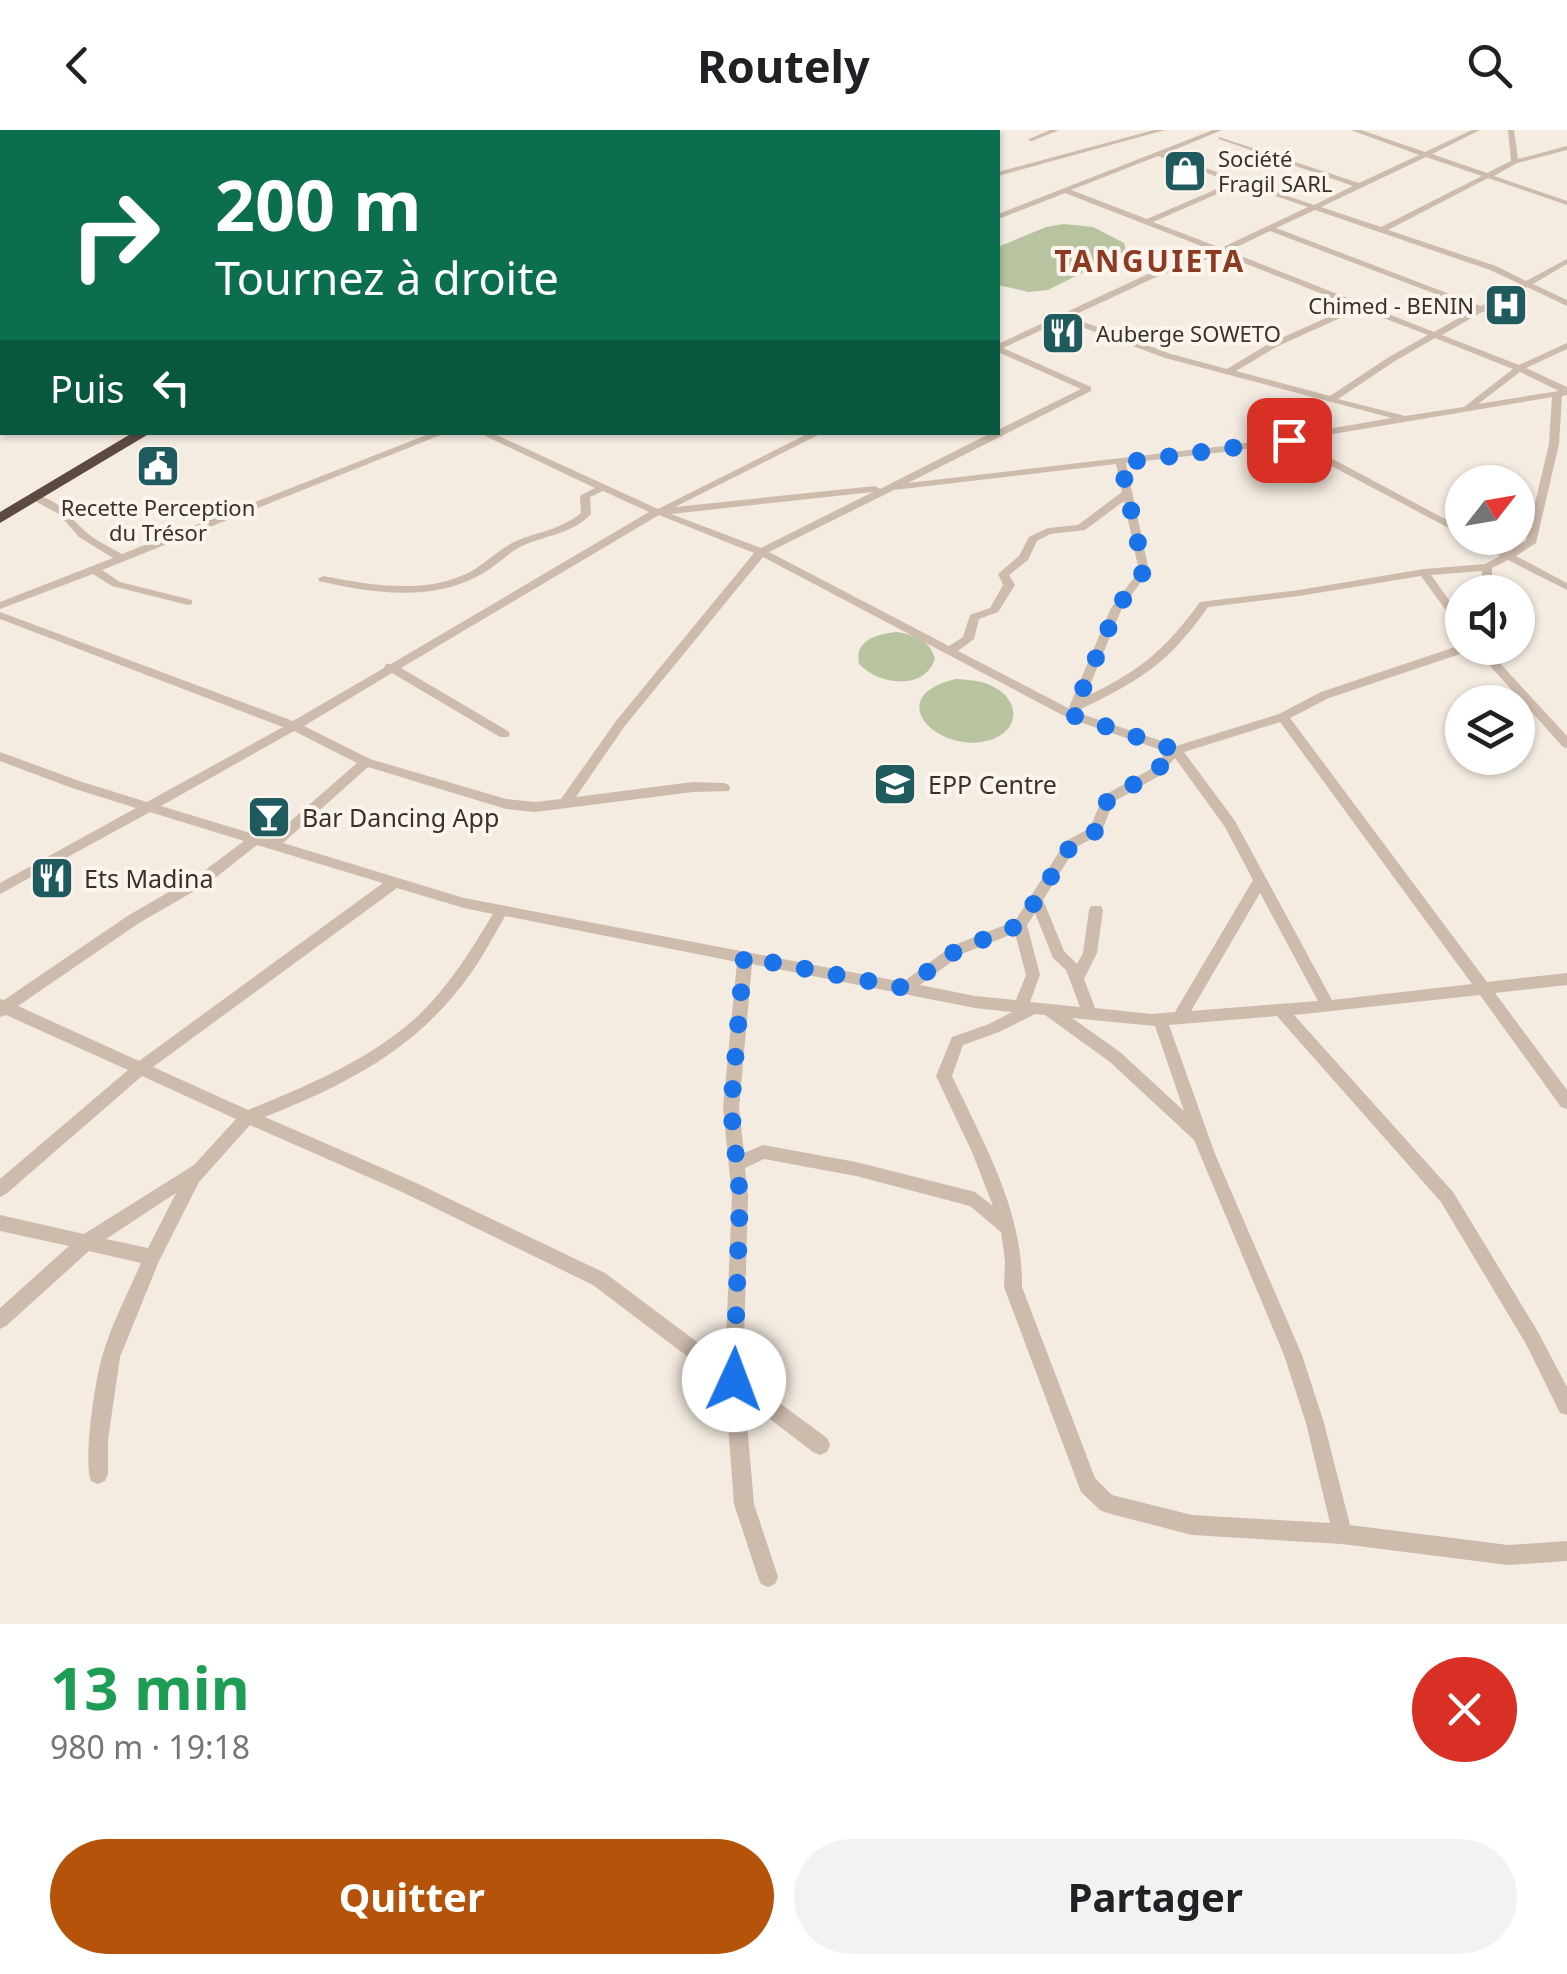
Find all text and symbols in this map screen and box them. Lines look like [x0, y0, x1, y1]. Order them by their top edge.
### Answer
text: Routely [697, 35, 870, 96]
icon: back [50, 38, 105, 93]
icon: search [1462, 38, 1517, 93]
place label: Société Fragil SARL [1218, 143, 1332, 198]
shop icon: Société Fragil SARL [1162, 148, 1208, 194]
text: 200 m [215, 156, 422, 252]
icon: right [50, 170, 180, 300]
district label: TANGUIETA [1054, 240, 1246, 281]
text: Tournez à droite [215, 247, 559, 308]
hospital icon: Chimed - BENIN [1483, 282, 1529, 328]
place label: Chimed - BENIN [1308, 290, 1474, 320]
restaurant icon: Auberge SOWETO [1040, 310, 1086, 356]
place label: Auberge SOWETO [1096, 318, 1281, 348]
icon: left [144, 360, 199, 415]
text: Puis [50, 362, 124, 414]
pin [1247, 398, 1332, 483]
icon: arrive [1262, 413, 1317, 468]
public building icon: Recette Perception du Trésor [135, 443, 181, 489]
north arrow [1445, 465, 1535, 555]
map controls [1445, 465, 1535, 775]
place label: Recette Perception du Trésor [61, 492, 255, 547]
button: sound [1445, 575, 1535, 665]
button: layers [1445, 685, 1535, 775]
school or university icon: EPP Centre [872, 761, 918, 807]
place label: EPP Centre [928, 767, 1057, 801]
bar icon: Bar Dancing App [246, 794, 292, 840]
place label: Bar Dancing App [302, 800, 499, 834]
restaurant icon: Ets Madina [29, 855, 75, 901]
place label: Ets Madina [84, 861, 213, 895]
position arrow [682, 1328, 786, 1432]
text: 13 min [50, 1646, 250, 1728]
button: close [1412, 1657, 1517, 1762]
text: 980 m · 19:18 [50, 1725, 250, 1768]
button: Quitter [50, 1839, 774, 1954]
button: Partager [794, 1839, 1517, 1954]

